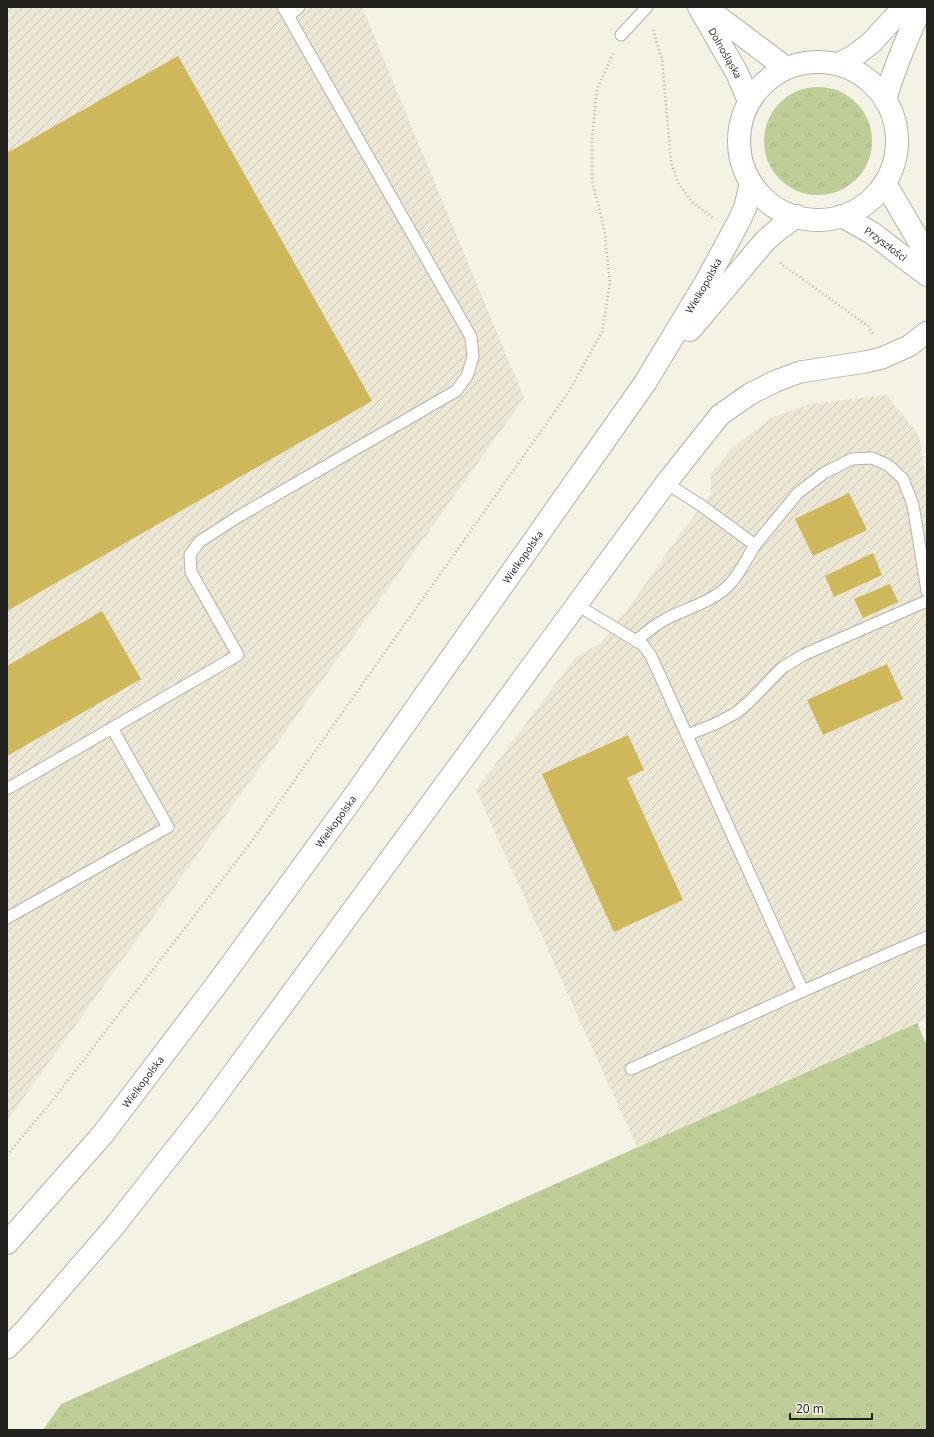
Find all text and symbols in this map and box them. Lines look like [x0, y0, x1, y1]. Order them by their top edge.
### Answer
street label: Dolnośląska [705, 25, 745, 80]
street label: Przyszłości [862, 223, 910, 264]
street label: Wielkopolska [682, 256, 725, 316]
street label: Wielkopolska [499, 528, 546, 586]
street label: Wielkopolska [312, 792, 359, 850]
street label: Wielkopolska [119, 1053, 167, 1110]
scale bar [790, 1395, 872, 1421]
text: 20 m [796, 1400, 824, 1417]

